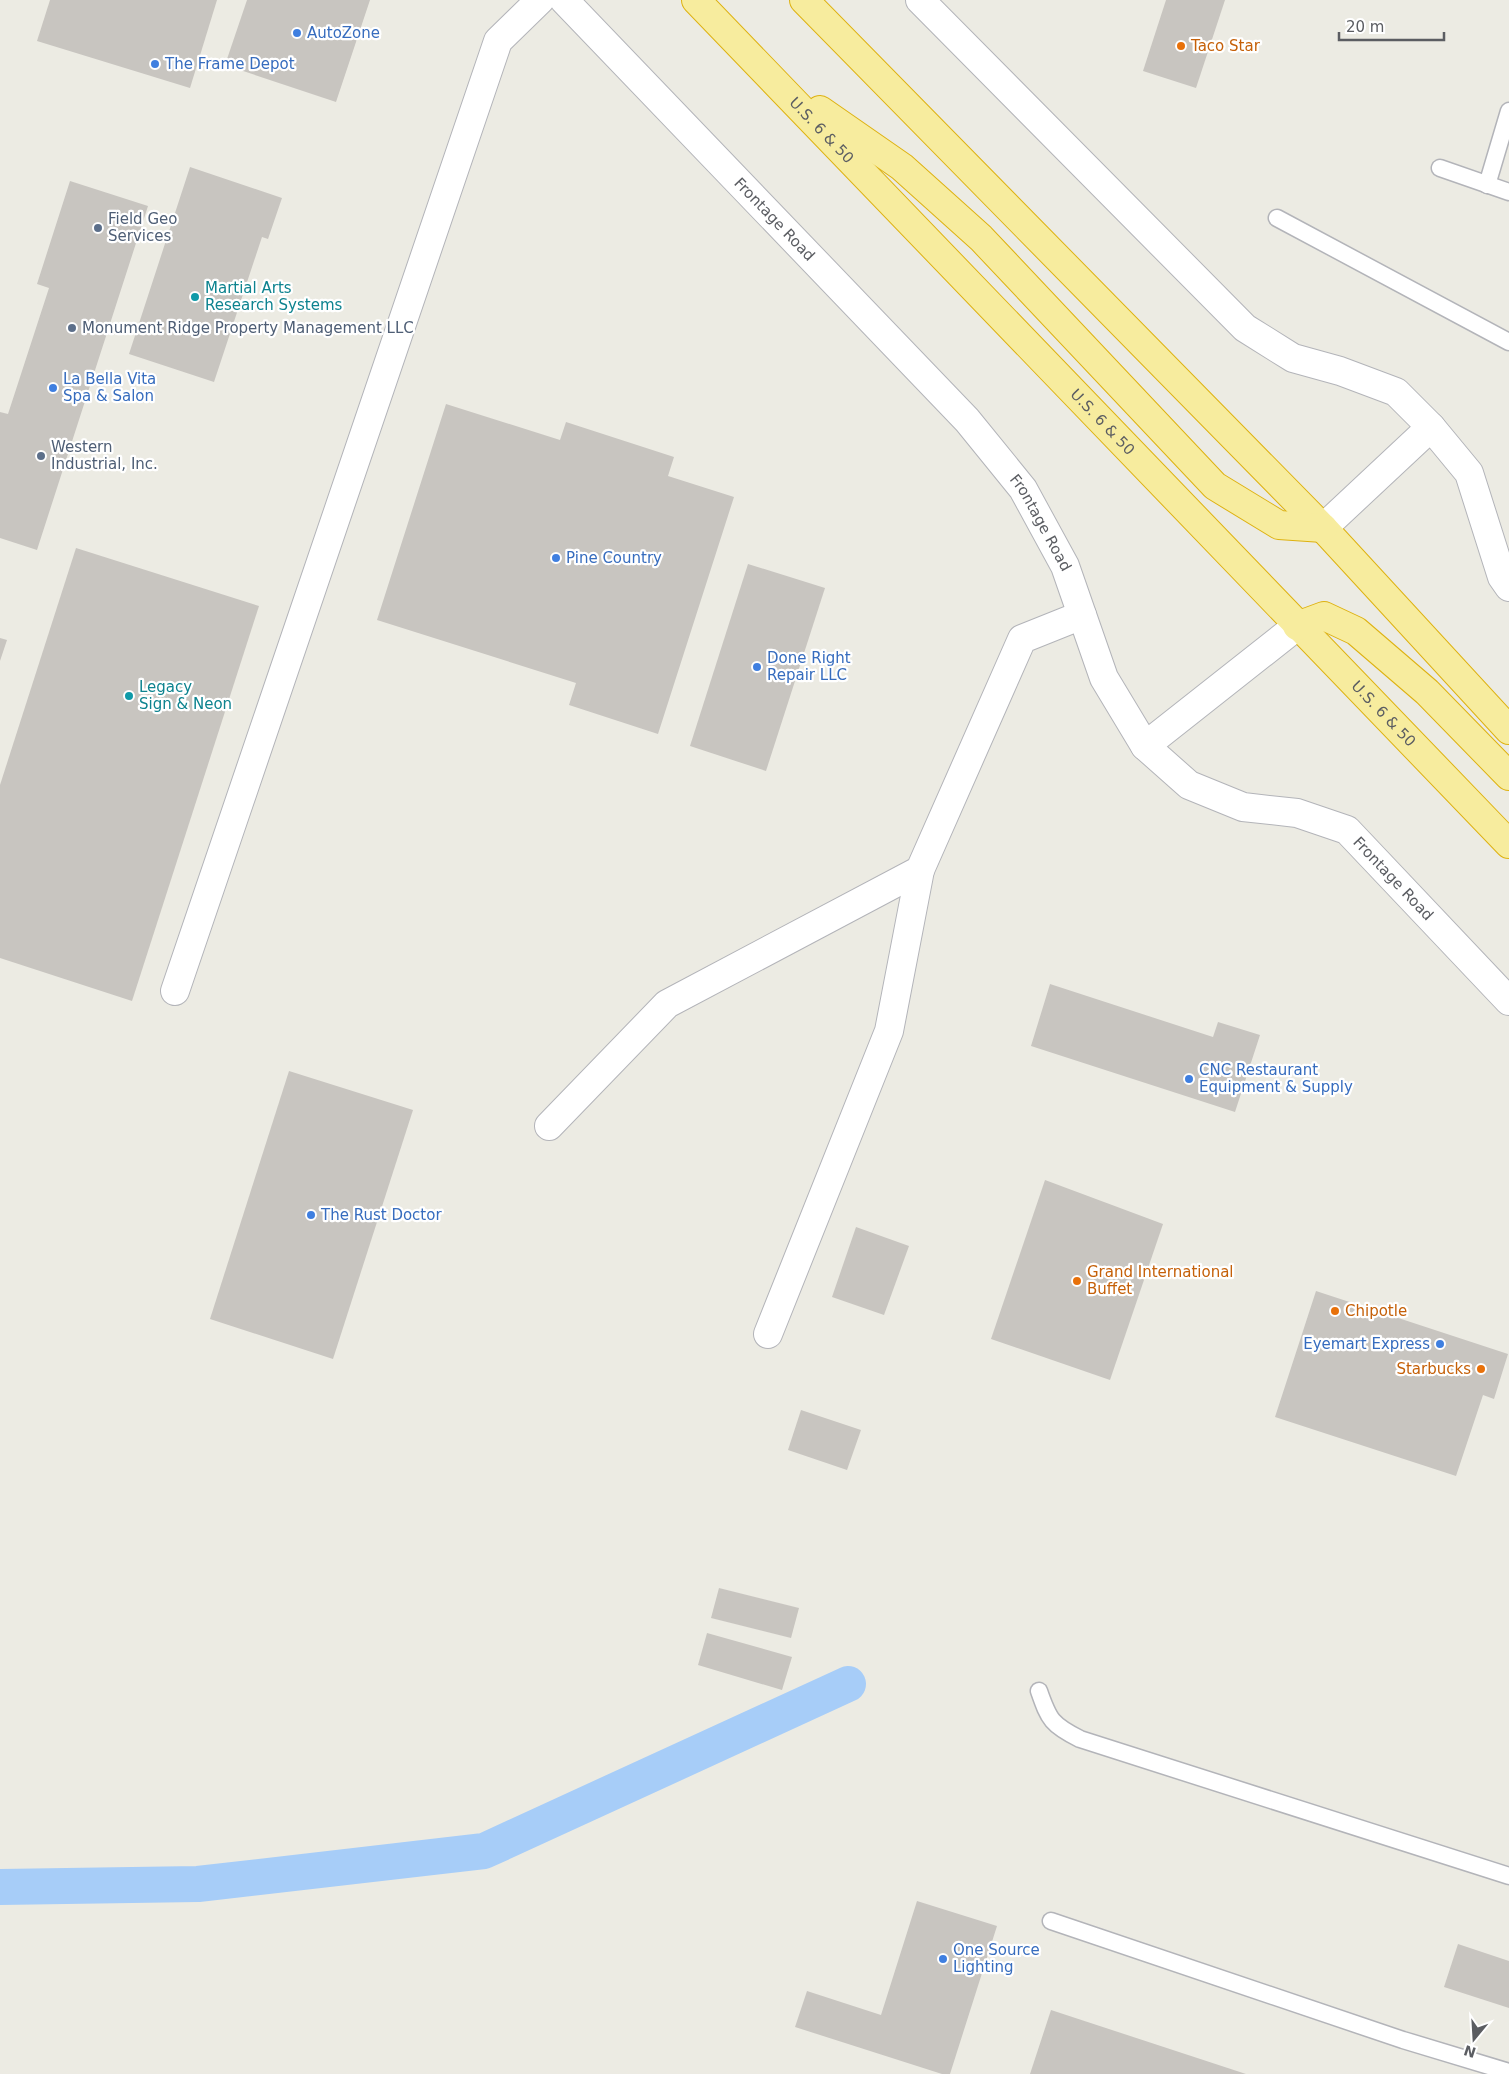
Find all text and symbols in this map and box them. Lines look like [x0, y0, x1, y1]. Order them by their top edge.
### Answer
scale bar [1339, 10, 1444, 42]
text: 20 m [1346, 18, 1384, 36]
place label: AutoZone [307, 24, 380, 42]
marker: AutoZone [291, 27, 303, 39]
place label: Taco Star [1190, 37, 1261, 55]
marker: Taco Star [1175, 40, 1187, 52]
place label: The Frame Depot [164, 55, 295, 73]
marker: The Frame Depot [149, 58, 161, 70]
street label: U.S. 6 & 50 [786, 94, 857, 167]
street label: Frontage Road [730, 174, 818, 265]
place label: Field Geo Services [108, 210, 177, 245]
marker: Field Geo Services [92, 222, 104, 234]
place label: Martial Arts Research Systems [205, 279, 343, 314]
marker: Martial Arts Research Systems [189, 291, 201, 303]
place label: Monument Ridge Property Management LLC [82, 319, 414, 337]
marker: Monument Ridge Property Management LLC [66, 322, 78, 334]
place label: La Bella Vita Spa & Salon [63, 370, 156, 405]
marker: La Bella Vita Spa & Salon [47, 382, 59, 394]
street label: U.S. 6 & 50 [1067, 385, 1138, 459]
place label: Western Industrial, Inc. [51, 438, 158, 473]
marker: Western Industrial, Inc. [35, 450, 47, 462]
street label: Frontage Road [1006, 471, 1075, 574]
place label: Pine Country [566, 549, 662, 567]
marker: Pine Country [550, 552, 562, 564]
place label: Done Right Repair LLC [767, 649, 851, 684]
marker: Done Right Repair LLC [751, 661, 763, 673]
street label: U.S. 6 & 50 [1348, 677, 1419, 750]
place label: Legacy Sign & Neon [139, 678, 232, 713]
marker: Legacy Sign & Neon [123, 690, 135, 702]
street label: Frontage Road [1349, 833, 1437, 924]
place label: CNC Restaurant Equipment & Supply [1199, 1061, 1353, 1096]
marker: CNC Restaurant Equipment & Supply [1183, 1073, 1195, 1085]
place label: The Rust Doctor [320, 1206, 442, 1224]
marker: The Rust Doctor [305, 1209, 317, 1221]
place label: Grand International Buffet [1087, 1263, 1234, 1298]
marker: Grand International Buffet [1071, 1275, 1083, 1287]
place label: Chipotle [1345, 1302, 1407, 1320]
marker: Chipotle [1329, 1305, 1341, 1317]
place label: Eyemart Express [1303, 1335, 1430, 1353]
marker: Eyemart Express [1434, 1338, 1446, 1350]
place label: Starbucks [1396, 1360, 1471, 1378]
marker: Starbucks [1475, 1363, 1487, 1375]
place label: One Source Lighting [953, 1941, 1040, 1976]
marker: One Source Lighting [937, 1953, 949, 1965]
north arrow [1449, 2014, 1499, 2064]
text: N [1462, 2042, 1478, 2061]

